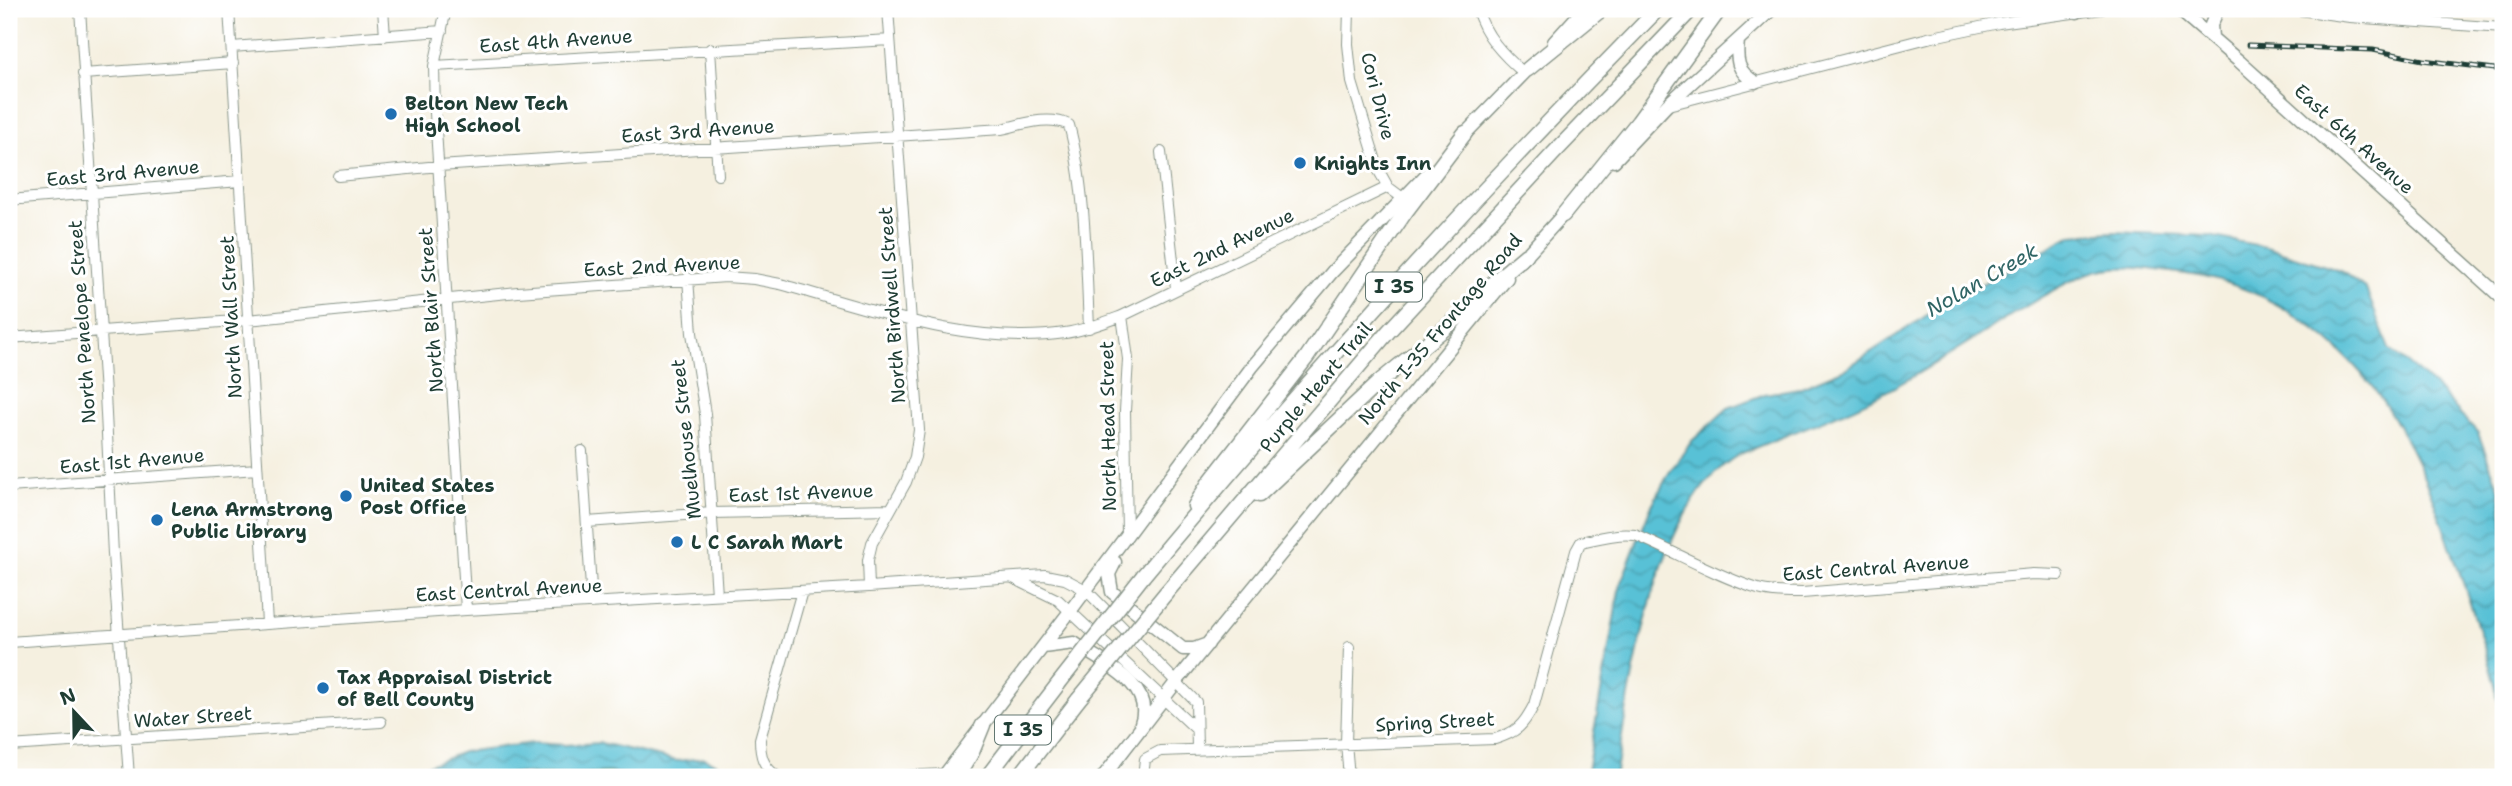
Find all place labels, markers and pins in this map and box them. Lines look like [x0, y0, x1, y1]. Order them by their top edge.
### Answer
place label: Belton New Tech High School [405, 91, 569, 138]
marker: Belton New Tech High School [383, 106, 399, 122]
place label: Knights Inn [1314, 151, 1432, 176]
marker: Knights Inn [1292, 155, 1308, 171]
place label: United States Post Office [360, 473, 495, 520]
marker: United States Post Office [338, 488, 354, 504]
place label: Lena Armstrong Public Library [171, 497, 333, 544]
marker: Lena Armstrong Public Library [149, 512, 165, 528]
place label: L C Sarah Mart [691, 530, 843, 555]
marker: L C Sarah Mart [669, 534, 685, 550]
place label: Tax Appraisal District of Bell County [337, 665, 552, 712]
marker: Tax Appraisal District of Bell County [315, 680, 331, 696]

